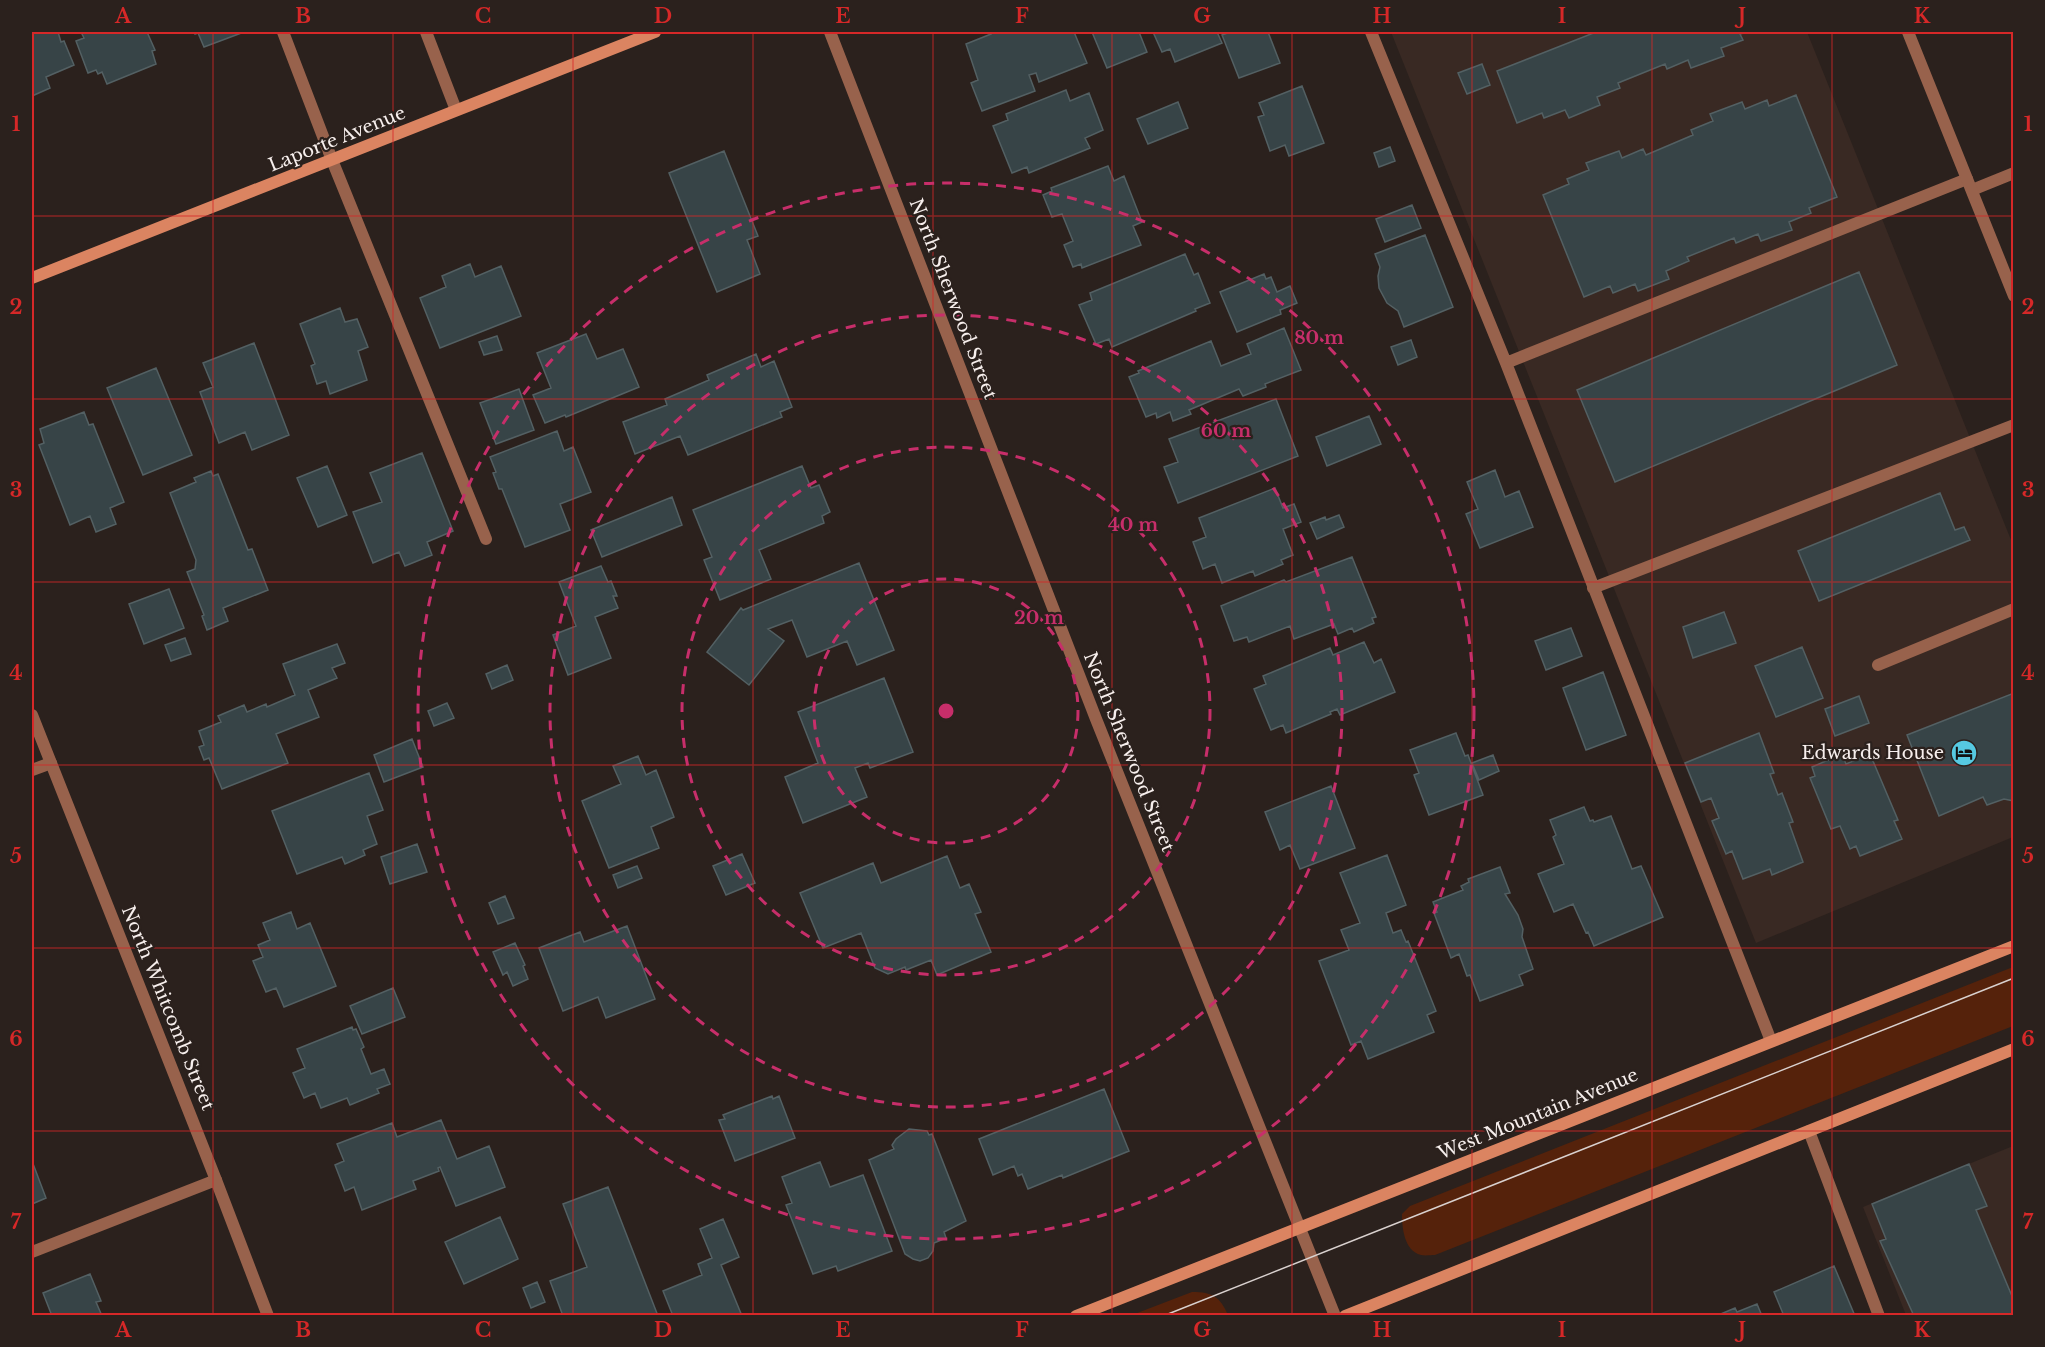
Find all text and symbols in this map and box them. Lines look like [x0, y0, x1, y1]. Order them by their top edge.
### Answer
text: A [114, 4, 132, 28]
text: B [295, 4, 311, 28]
text: C [475, 4, 491, 28]
text: D [654, 4, 672, 28]
text: E [835, 4, 851, 28]
text: F [1015, 4, 1029, 28]
text: G [1193, 4, 1211, 28]
text: H [1373, 4, 1392, 28]
text: I [1558, 4, 1566, 28]
text: J [1734, 4, 1746, 28]
text: K [1914, 4, 1931, 28]
street label: Laporte Avenue [265, 102, 409, 176]
text: 1 [12, 112, 21, 136]
text: 1 [2024, 112, 2033, 136]
street label: North Sherwood Street [905, 195, 1002, 403]
text: 2 [9, 295, 23, 319]
text: 2 [2021, 295, 2035, 319]
text: 80 m [1294, 327, 1344, 349]
text: 60 m [1201, 420, 1251, 442]
text: 3 [10, 478, 22, 502]
text: 3 [2022, 478, 2034, 502]
text: 40 m [1108, 514, 1158, 536]
text: 20 m [1014, 607, 1064, 629]
street label: North Sherwood Street [1079, 649, 1179, 855]
text: 4 [9, 661, 23, 685]
text: 4 [2021, 661, 2035, 685]
centre of rings [936, 701, 956, 721]
hotel icon: Edwards House [1949, 738, 1979, 768]
place label: Edwards House [1801, 742, 1944, 764]
text: 5 [10, 844, 22, 868]
text: 5 [2022, 844, 2034, 868]
street label: North Whitcomb Street [117, 903, 219, 1114]
text: 6 [9, 1027, 23, 1051]
text: 6 [2021, 1027, 2035, 1051]
street label: West Mountain Avenue [1434, 1064, 1641, 1165]
text: 7 [11, 1210, 22, 1234]
text: 7 [2023, 1210, 2034, 1234]
text: A [114, 1318, 132, 1342]
text: B [295, 1318, 311, 1342]
text: C [475, 1318, 491, 1342]
text: D [654, 1318, 672, 1342]
text: E [835, 1318, 851, 1342]
text: F [1015, 1318, 1029, 1342]
text: G [1193, 1318, 1211, 1342]
text: H [1373, 1318, 1392, 1342]
text: I [1558, 1318, 1566, 1342]
text: J [1734, 1318, 1746, 1342]
text: K [1914, 1318, 1931, 1342]

